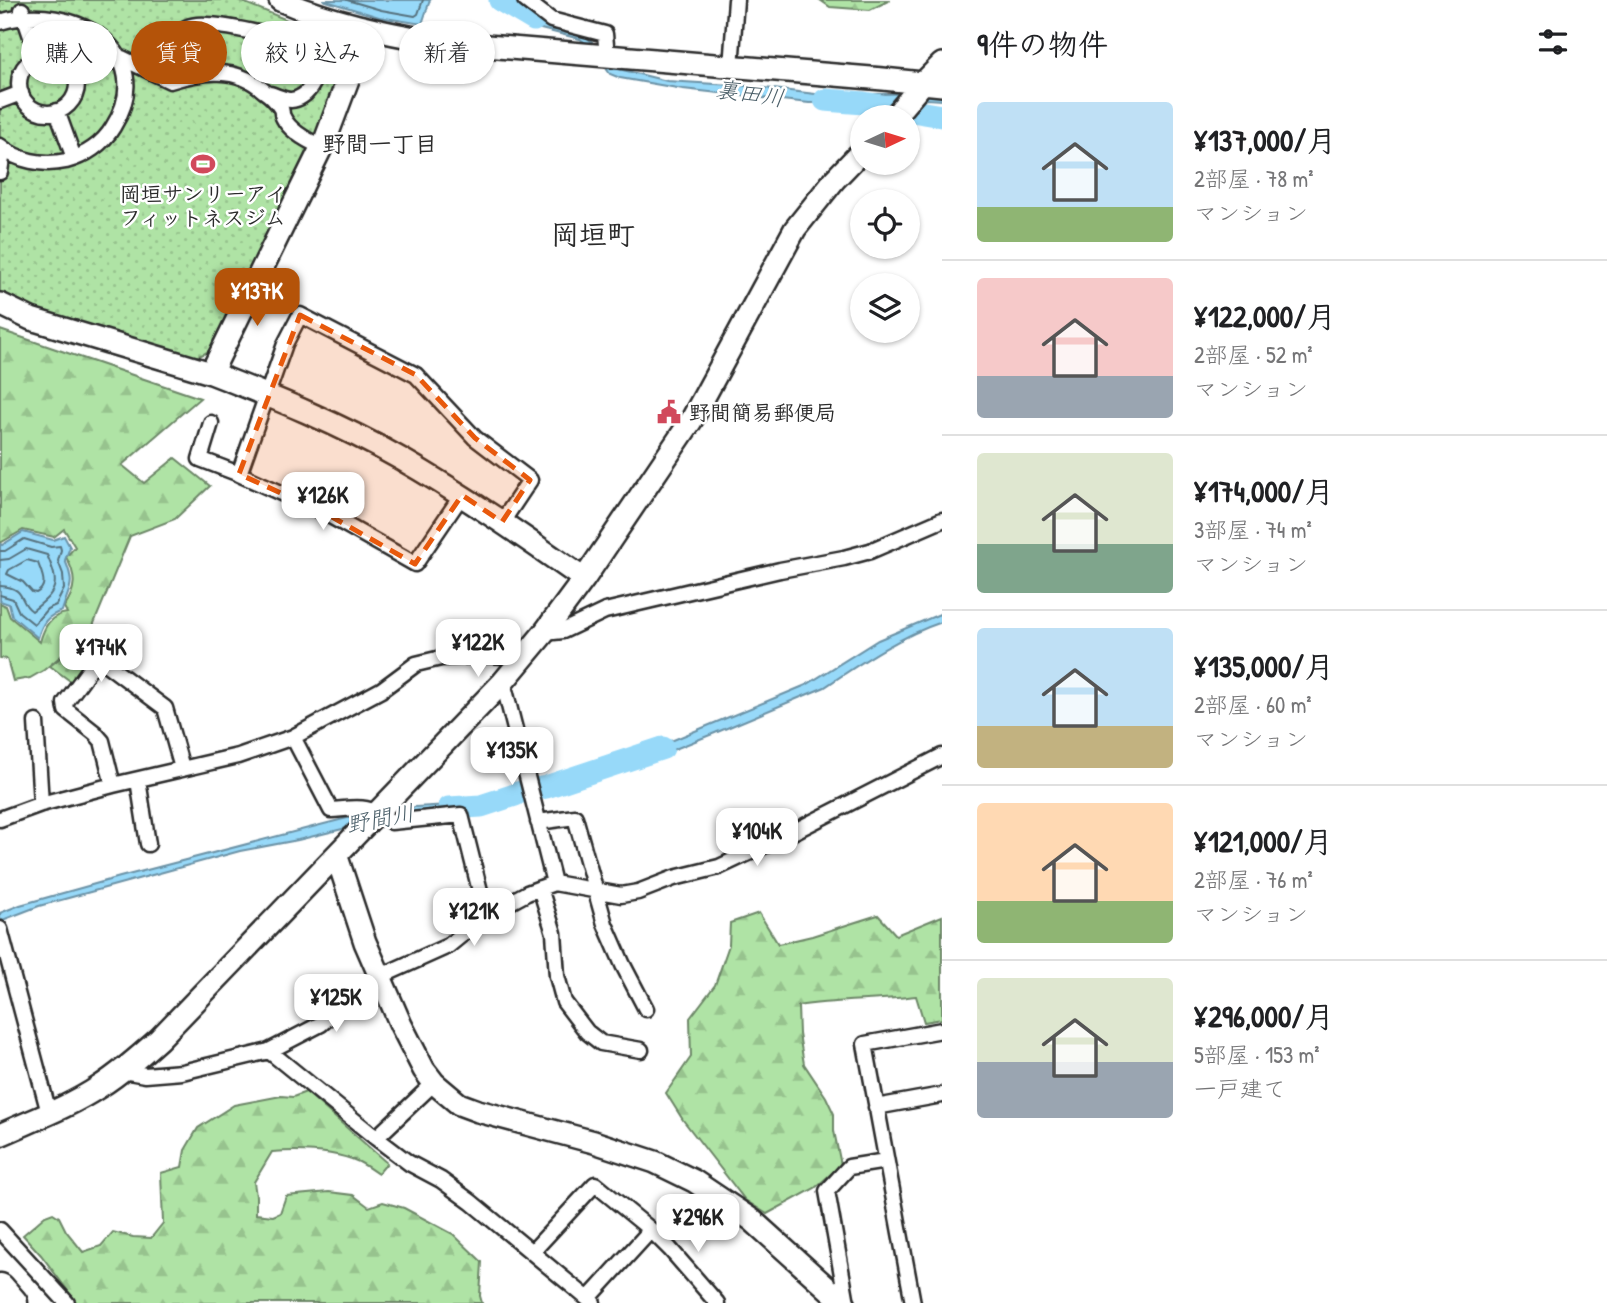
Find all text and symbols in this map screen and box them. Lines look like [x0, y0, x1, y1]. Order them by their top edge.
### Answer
chip: 購入 [21, 21, 117, 84]
chip: 賃貸 [131, 21, 227, 84]
chip: 絞り込み [241, 21, 385, 84]
chip: 新着 [399, 21, 495, 84]
icon: filters [1534, 23, 1572, 61]
text: 9件の物件 [977, 24, 1108, 64]
water label: 裏田川 [714, 73, 786, 113]
north arrow [850, 105, 920, 175]
map controls [850, 105, 920, 343]
text: ¥137,000/月 [1194, 120, 1336, 160]
district label: 野間一丁目 [323, 128, 438, 159]
icon: home [1033, 130, 1117, 214]
sports icon: 岡垣サンリーアイ フィットネスジム [189, 150, 217, 178]
text: 2部屋 · 78 m² [1194, 163, 1314, 194]
place label: 岡垣サンリーアイ フィットネスジム [120, 179, 286, 232]
button: locate [850, 189, 920, 259]
text: マンション [1194, 197, 1308, 228]
district label: 岡垣町 [551, 215, 635, 253]
pin: ¥137K [208, 268, 306, 328]
button: layers [850, 273, 920, 343]
text: ¥137K [231, 275, 283, 306]
text: ¥122,000/月 [1194, 296, 1336, 336]
icon: home [1033, 306, 1117, 390]
text: 2部屋 · 52 m² [1194, 339, 1313, 370]
text: マンション [1194, 373, 1308, 404]
public building icon: 野間簡易郵便局 [655, 398, 683, 426]
place label: 野間簡易郵便局 [689, 398, 836, 427]
text: ¥174,000/月 [1194, 471, 1334, 511]
pin: ¥126K [274, 472, 372, 532]
text: ¥126K [298, 479, 349, 510]
icon: home [1033, 481, 1117, 565]
text: 3部屋 · 74 m² [1194, 514, 1312, 545]
text: マンション [1194, 548, 1308, 579]
pin: ¥122K [429, 620, 527, 679]
pin: ¥174K [52, 624, 150, 684]
text: ¥122K [452, 626, 504, 657]
text: ¥174K [75, 631, 127, 662]
text: ¥135,000/月 [1194, 646, 1334, 686]
icon: home [1033, 656, 1117, 740]
text: 2部屋 · 60 m² [1194, 689, 1312, 720]
text: マンション [1194, 723, 1308, 754]
pin: ¥135K [463, 728, 561, 787]
text: ¥135K [486, 734, 538, 765]
water label: 野間川 [343, 796, 417, 840]
pin: ¥104K [708, 808, 806, 868]
text: ¥104K [732, 815, 782, 846]
text: ¥121,000/月 [1194, 821, 1333, 861]
icon: home [1033, 831, 1117, 915]
text: 2部屋 · 76 m² [1194, 864, 1313, 895]
pin: ¥121K [425, 888, 523, 948]
text: ¥121K [449, 895, 499, 926]
text: マンション [1194, 898, 1308, 929]
pin: ¥125K [287, 974, 385, 1034]
text: ¥125K [310, 981, 362, 1012]
text: ¥296,000/月 [1194, 996, 1334, 1036]
icon: home [1033, 1006, 1117, 1090]
text: 5部屋 · 153 m² [1194, 1039, 1320, 1070]
text: 一戸建て [1194, 1073, 1286, 1104]
pin: ¥296K [649, 1194, 747, 1254]
text: ¥296K [672, 1201, 724, 1232]

